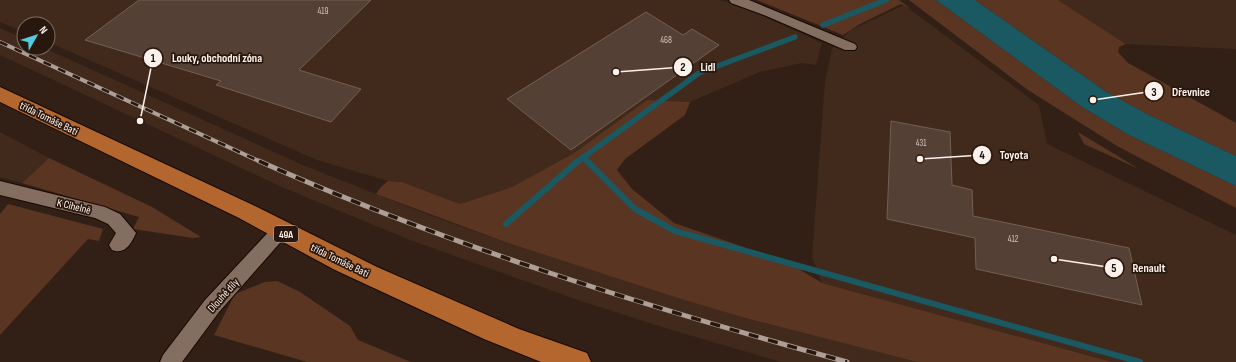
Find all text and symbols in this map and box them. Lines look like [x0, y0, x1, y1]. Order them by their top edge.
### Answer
house number: 419 [318, 6, 328, 17]
north arrow [16, 16, 56, 56]
text: N [36, 24, 50, 36]
house number: 468 [660, 35, 672, 46]
callout: Louky, obchodní zóna [143, 46, 270, 70]
text: 1 [151, 51, 156, 66]
text: Louky, obchodní zóna [172, 51, 262, 66]
callout: Lidl [673, 55, 724, 79]
text: 2 [680, 60, 686, 75]
text: Lidl [701, 60, 715, 75]
callout: Dřevnice [1144, 79, 1217, 103]
text: 3 [1151, 85, 1157, 100]
text: Dřevnice [1172, 85, 1210, 100]
street label: třída Tomáše Bati [17, 99, 80, 138]
house number: 431 [916, 138, 927, 149]
callout: Toyota [972, 143, 1037, 167]
text: 4 [979, 148, 985, 163]
text: Toyota [1000, 148, 1028, 163]
street label: K Cihelně [56, 196, 92, 217]
road number: 49A [274, 226, 298, 242]
house number: 412 [1008, 234, 1019, 245]
street label: třída Tomáše Bati [308, 241, 371, 280]
callout: Renault [1104, 256, 1173, 280]
text: 5 [1111, 261, 1117, 276]
text: Renault [1133, 261, 1165, 276]
street label: Dlouhé díly [205, 275, 242, 315]

